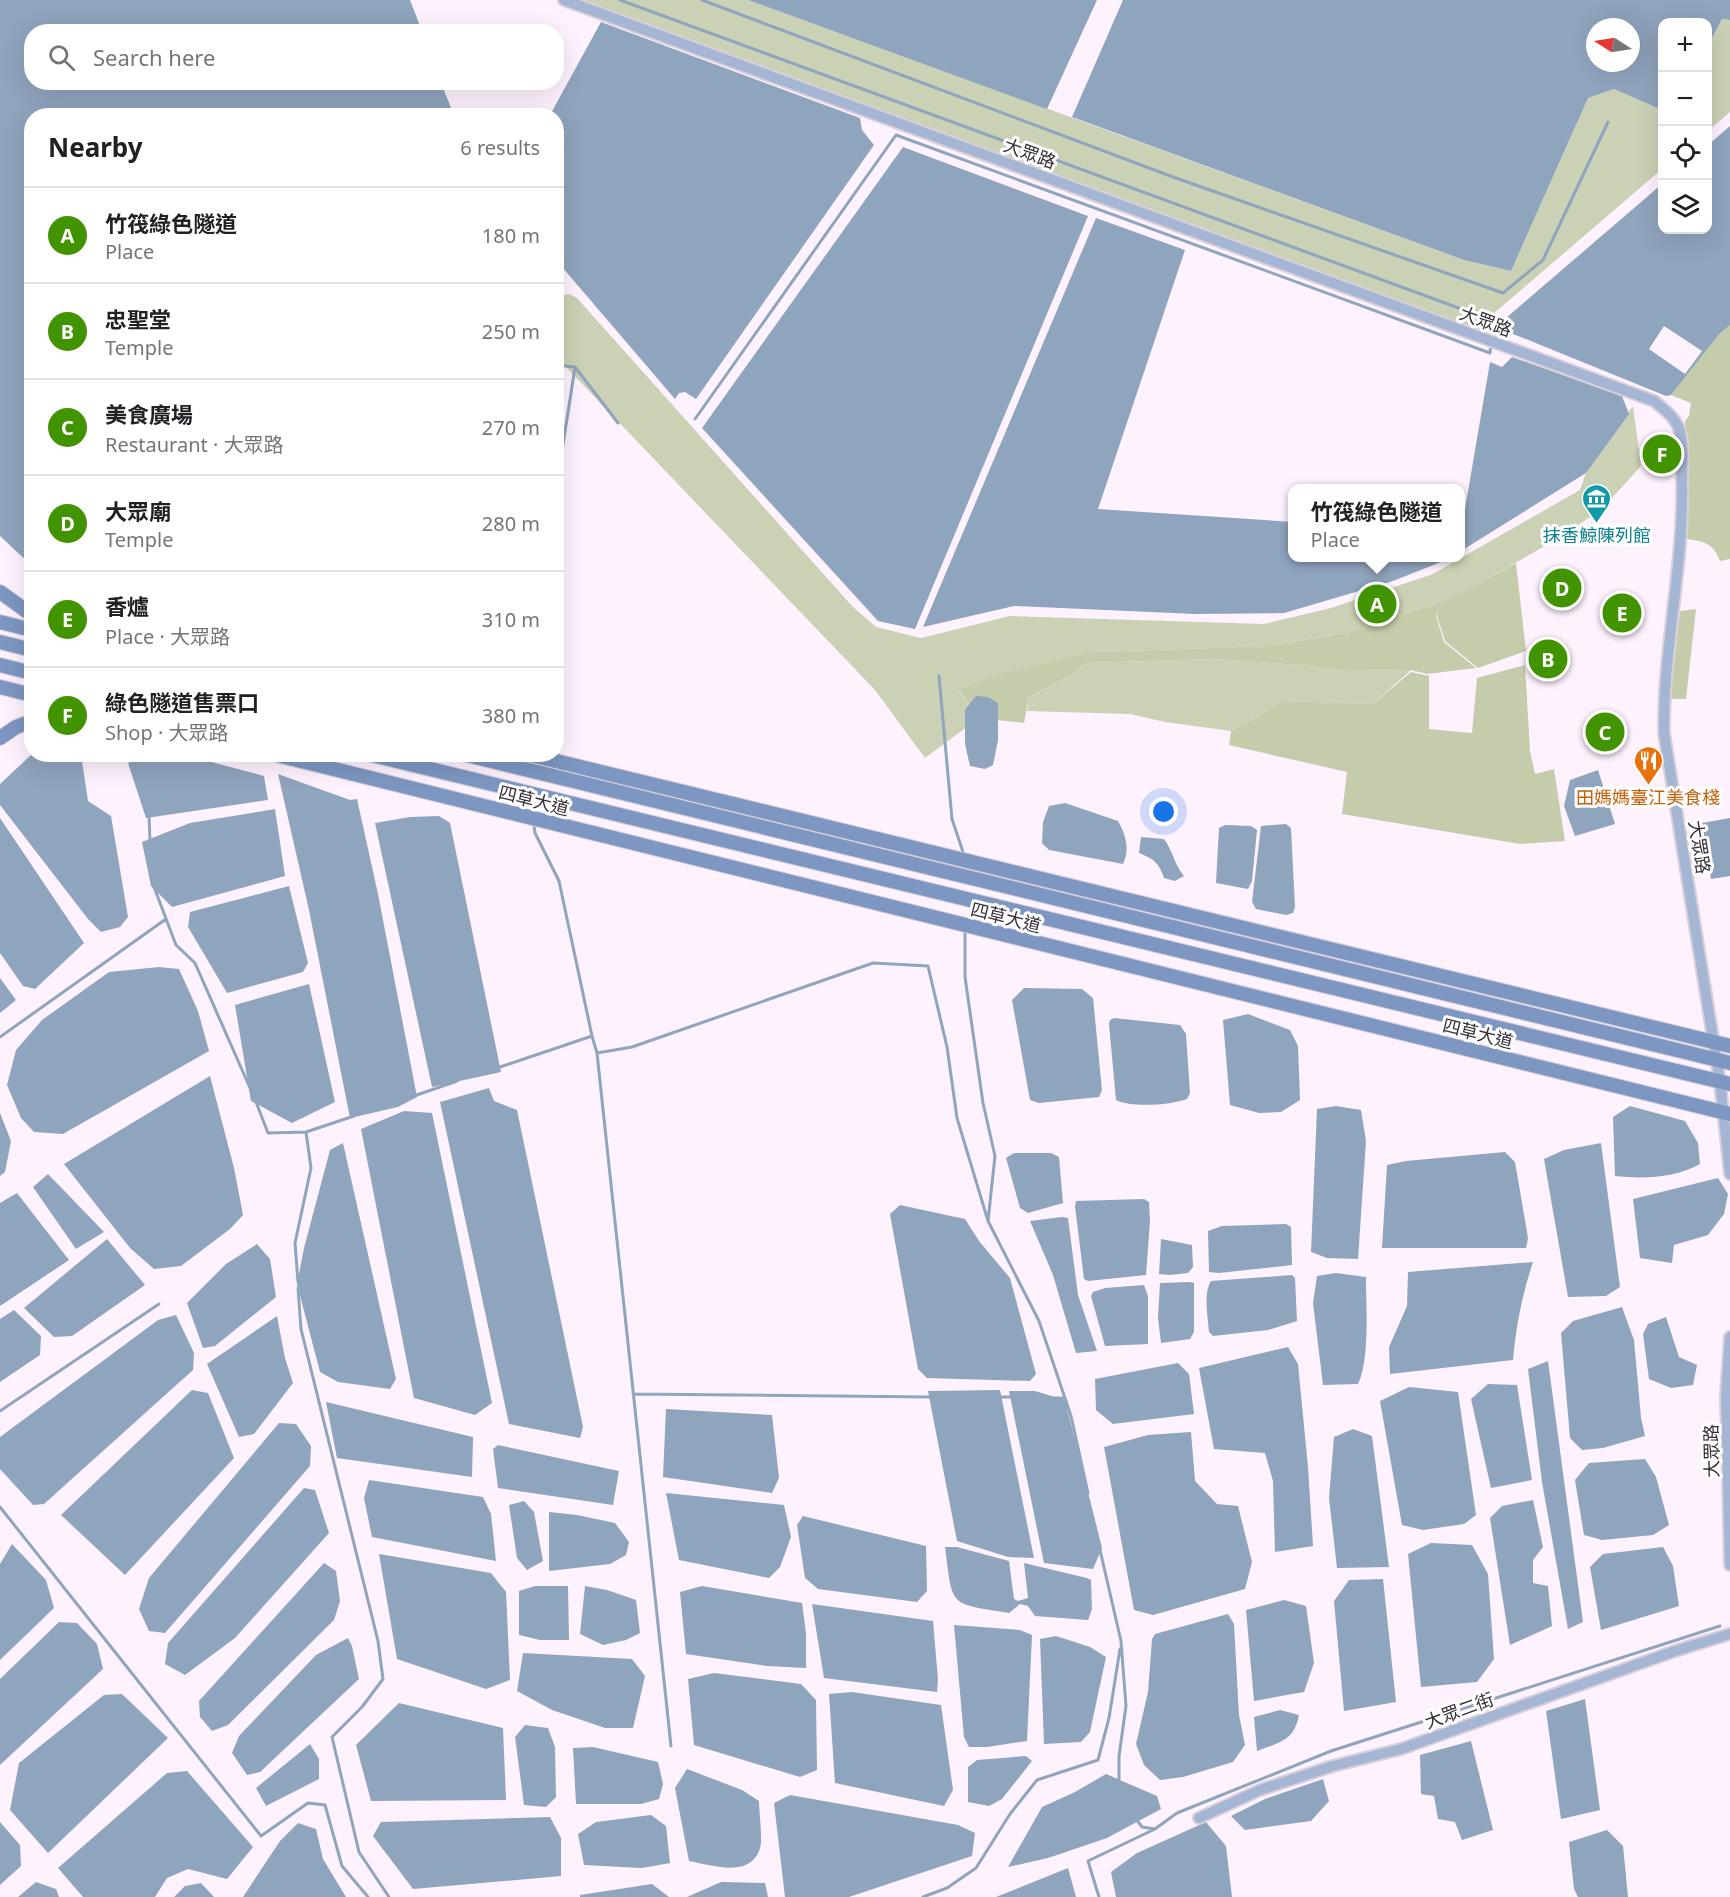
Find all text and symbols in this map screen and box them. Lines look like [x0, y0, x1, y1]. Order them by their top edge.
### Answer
north arrow [1586, 18, 1640, 72]
map controls [1658, 18, 1712, 234]
button: + [1658, 18, 1712, 72]
search box [24, 24, 564, 90]
icon: search [45, 41, 78, 74]
text: Search here [93, 42, 215, 72]
button: − [1658, 72, 1712, 126]
button: locate [1658, 126, 1712, 180]
text: Nearby [48, 129, 143, 165]
street label: 大眾路 [1001, 132, 1059, 174]
text: 6 results [460, 134, 540, 161]
button: layers [1658, 180, 1712, 234]
text: 竹筏綠色隧道 [105, 208, 237, 238]
text: A [61, 222, 74, 249]
text: 180 m [482, 222, 540, 249]
text: Place [105, 238, 154, 265]
street label: 大眾路 [1457, 300, 1515, 342]
text: 忠聖堂 [105, 304, 171, 334]
text: B [61, 318, 74, 345]
text: 250 m [482, 318, 540, 345]
text: Temple [105, 334, 173, 361]
text: 美食廣場 [105, 399, 193, 429]
text: C [61, 414, 74, 441]
text: 270 m [482, 414, 540, 441]
text: Restaurant · 大眾路 [105, 431, 284, 458]
pin: F [1642, 432, 1682, 476]
museum icon: 抹香鯨陳列館 [1581, 482, 1613, 524]
popup [1288, 484, 1465, 562]
text: 大眾廟 [105, 496, 171, 526]
text: 竹筏綠色隧道 [1310, 496, 1443, 526]
text: D [60, 510, 75, 537]
text: 280 m [482, 510, 540, 537]
place label: 抹香鯨陳列館 [1543, 523, 1651, 547]
text: Temple [105, 526, 173, 553]
text: Place [1310, 526, 1360, 553]
pin: D [1542, 566, 1582, 610]
pin: A [1358, 582, 1396, 626]
pin: E [1602, 590, 1642, 636]
text: 香爐 [105, 591, 149, 621]
text: E [62, 606, 73, 633]
text: 310 m [482, 606, 540, 633]
text: Place · 大眾路 [105, 623, 230, 650]
pin: B [1528, 636, 1568, 682]
text: 綠色隧道售票口 [105, 687, 259, 717]
text: F [62, 702, 73, 729]
text: 380 m [482, 702, 540, 729]
pin: C [1586, 710, 1624, 754]
text: Shop · 大眾路 [105, 719, 229, 746]
restaurant icon: 田媽媽臺江美食棧 [1632, 744, 1664, 786]
street label: 四草大道 [496, 780, 572, 820]
place label: 田媽媽臺江美食棧 [1576, 785, 1720, 809]
your location [1149, 797, 1178, 826]
street label: 大眾路 [1684, 818, 1716, 876]
street label: 四草大道 [968, 897, 1044, 937]
street label: 四草大道 [1440, 1013, 1516, 1053]
street label: 大眾路 [1699, 1424, 1723, 1478]
street label: 大眾二街 [1421, 1686, 1497, 1734]

